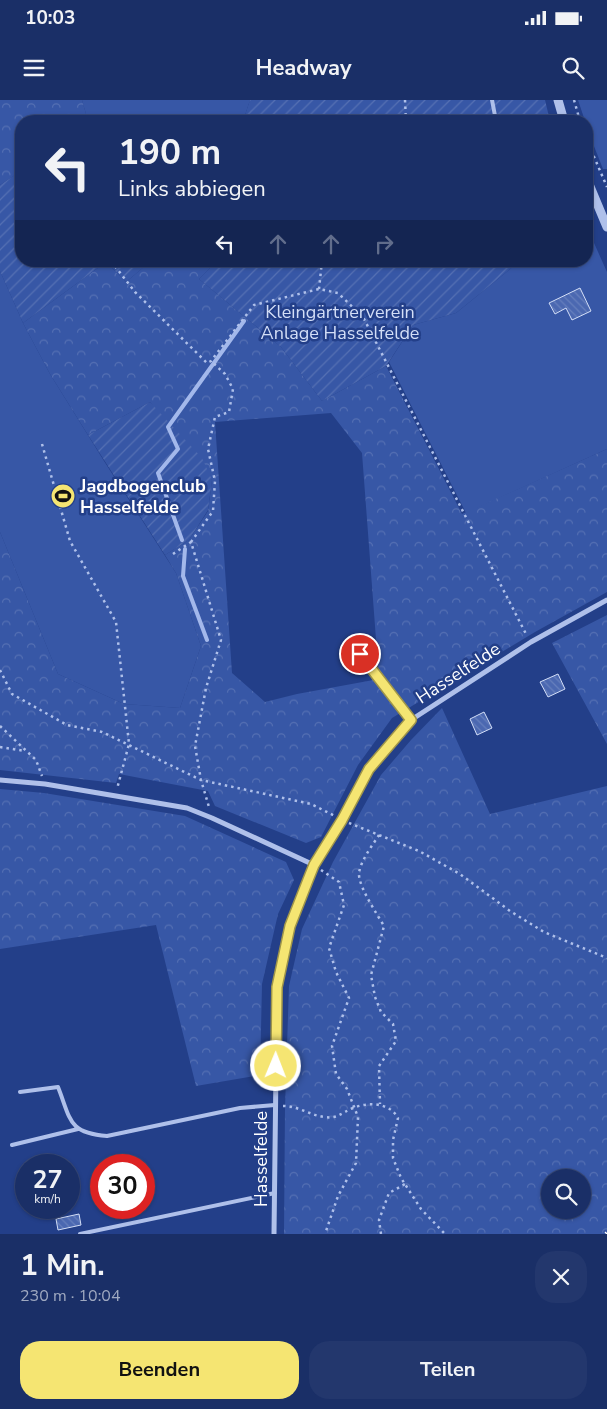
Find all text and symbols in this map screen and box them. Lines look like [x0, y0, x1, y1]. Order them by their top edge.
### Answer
text: 10:03 [25, 5, 75, 31]
text: Headway [255, 53, 352, 83]
icon: menu [20, 54, 48, 82]
icon: search [559, 54, 587, 82]
text: 190 m [118, 129, 221, 176]
icon: left [35, 135, 100, 200]
text: Links abbiegen [118, 174, 266, 204]
icon: left [211, 230, 239, 258]
icon: ahead [264, 230, 292, 258]
icon: ahead [317, 230, 345, 258]
icon: right [370, 230, 398, 258]
park label: Kleingärtnerverein Anlage Hasselfelde [261, 300, 419, 345]
place label: Jagdbogenclub Hasselfelde [79, 474, 206, 519]
sports icon: Jagdbogenclub Hasselfelde [50, 483, 76, 509]
pin [339, 633, 381, 675]
street label: Hasselfelde [411, 637, 505, 709]
icon: arrive [346, 640, 374, 668]
position arrow [249, 1039, 301, 1091]
street label: Hasselfelde [249, 1111, 273, 1207]
speed limit sign: 30 [90, 1154, 155, 1219]
text: 27 [32, 1163, 63, 1197]
map controls [541, 1169, 591, 1219]
button: search [541, 1169, 591, 1219]
text: km/h [34, 1191, 61, 1207]
text: 1 Min. [20, 1245, 105, 1286]
button: close [535, 1251, 587, 1303]
text: 230 m · 10:04 [20, 1285, 121, 1307]
button: Beenden [20, 1341, 299, 1399]
button: Teilen [309, 1341, 587, 1399]

